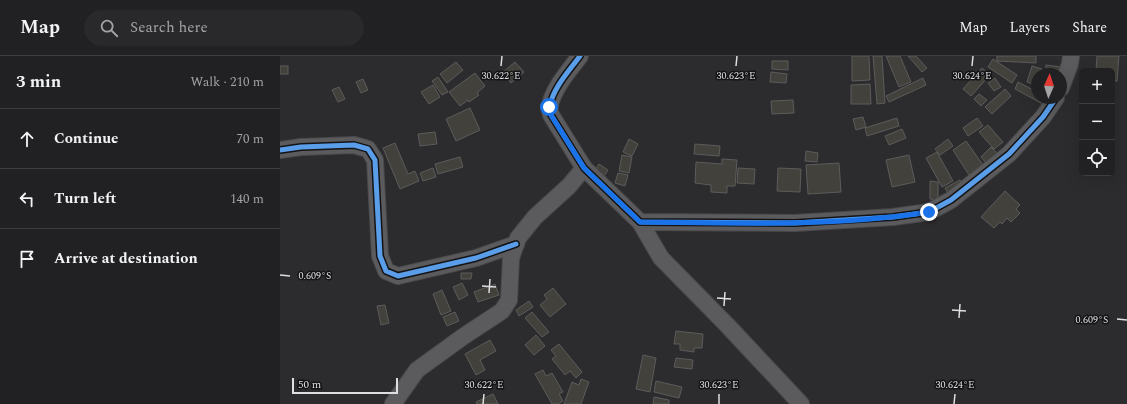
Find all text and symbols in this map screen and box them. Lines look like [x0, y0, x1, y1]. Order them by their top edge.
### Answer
search box [84, 10, 364, 46]
text: Map [20, 13, 60, 42]
text: Search here [130, 16, 208, 39]
icon: search [98, 17, 120, 39]
text: Map [959, 17, 988, 38]
text: Layers [1010, 17, 1050, 38]
text: Share [1072, 17, 1107, 38]
text: 30.622°E [481, 68, 521, 84]
text: 30.623°E [716, 68, 756, 84]
text: 30.624°E [952, 68, 992, 84]
north arrow [1031, 68, 1067, 104]
map controls [1079, 68, 1115, 176]
button: + [1079, 68, 1115, 104]
text: 3 min [16, 69, 61, 95]
text: Walk · 210 m [190, 72, 264, 92]
route start [540, 98, 558, 116]
button: − [1079, 104, 1115, 140]
text: Continue [54, 127, 119, 150]
icon: ahead [16, 128, 38, 150]
text: 70 m [237, 129, 264, 149]
button: locate [1079, 140, 1115, 176]
text: Turn left [54, 187, 116, 210]
icon: left [16, 188, 38, 210]
text: 140 m [230, 189, 264, 209]
route end [920, 203, 938, 221]
text: Arrive at destination [54, 247, 198, 270]
icon: arrive [16, 248, 38, 270]
text: 0.609°S [299, 268, 331, 284]
text: 0.609°S [1076, 312, 1108, 328]
scale bar [292, 376, 398, 395]
text: 50 m [298, 376, 321, 393]
text: 30.622°E [464, 377, 504, 393]
text: 30.623°E [699, 377, 739, 393]
text: 30.624°E [935, 377, 975, 393]

